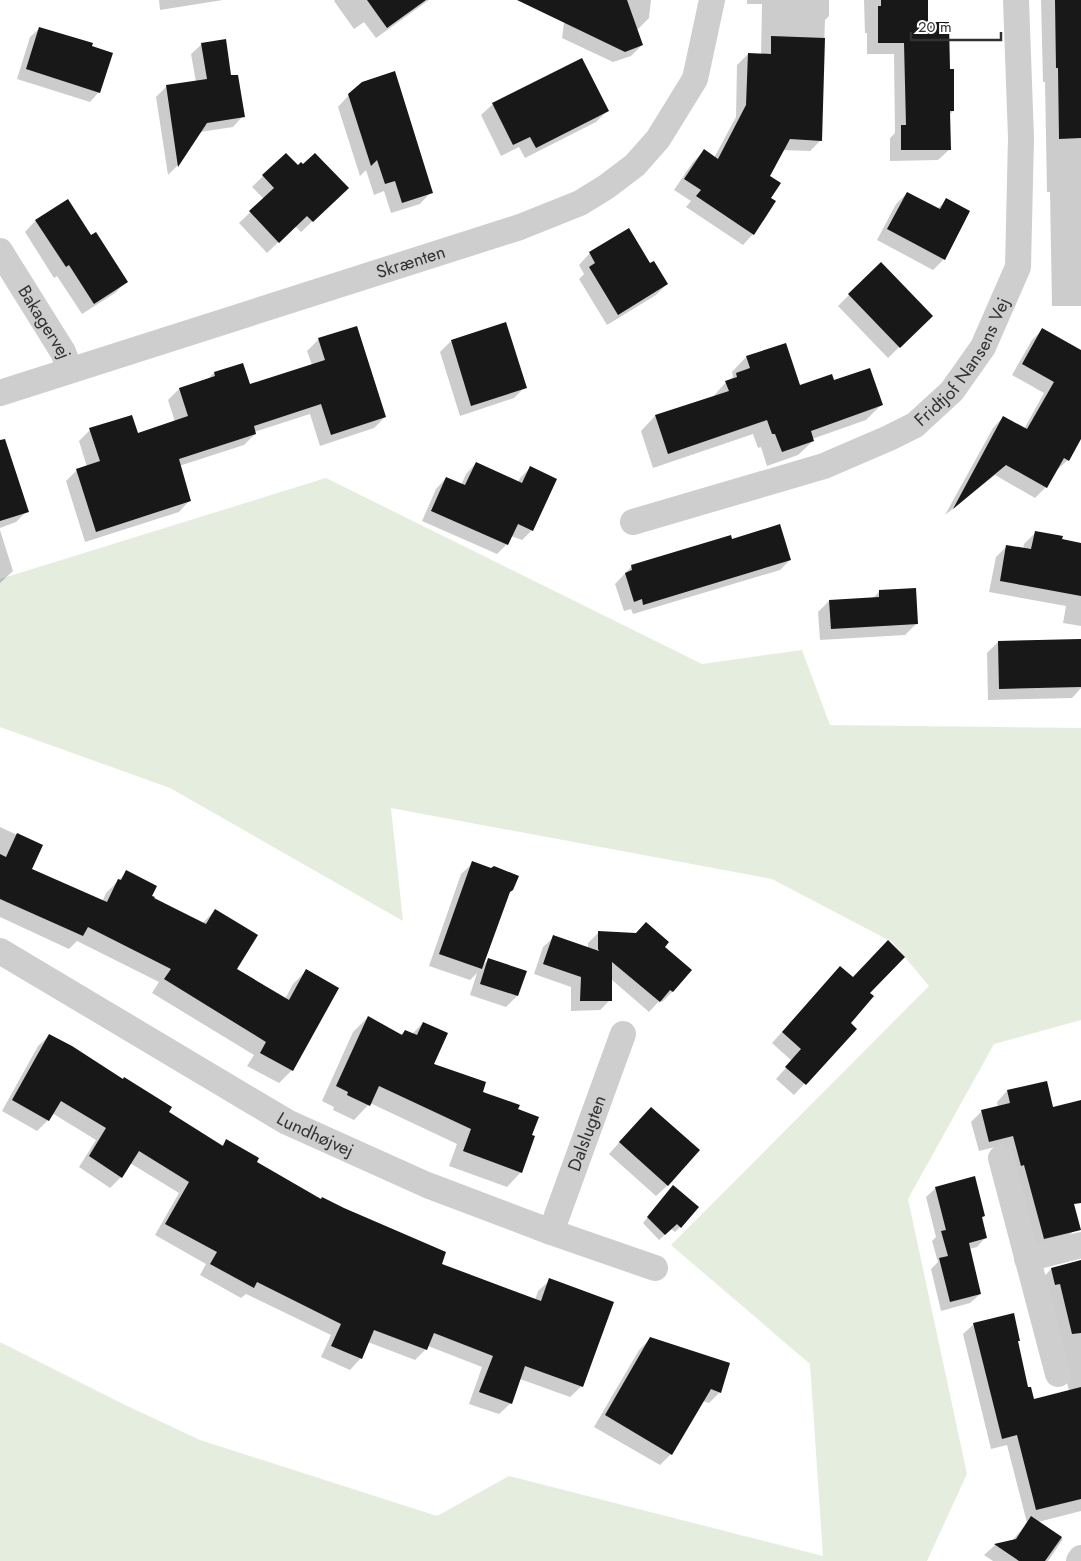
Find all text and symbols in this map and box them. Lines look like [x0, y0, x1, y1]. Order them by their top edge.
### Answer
scale bar [911, 10, 1001, 42]
text: 20 m [918, 16, 952, 38]
street label: Skrænten [373, 239, 449, 285]
street label: Bakagervej [11, 280, 77, 363]
street label: Fridtjof Nansens Vej [909, 293, 1016, 432]
street label: Dalslugten [561, 1092, 613, 1175]
street label: Lundhøjvej [272, 1106, 358, 1163]

